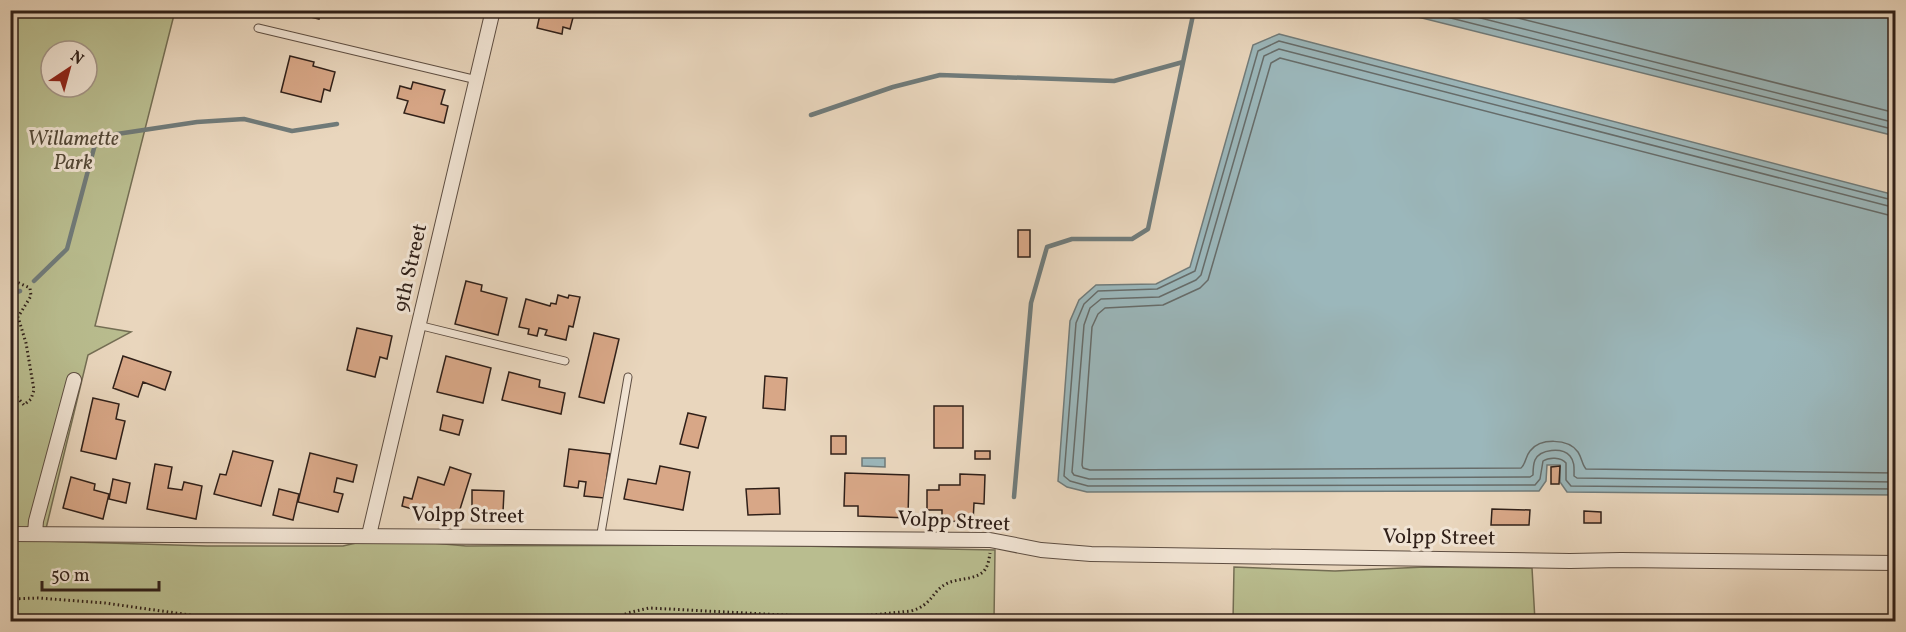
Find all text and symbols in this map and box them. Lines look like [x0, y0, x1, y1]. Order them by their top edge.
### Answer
north arrow [39, 39, 99, 99]
text: N [65, 46, 88, 71]
park label: Willamette Park [27, 125, 119, 178]
street label: 9th Street [387, 221, 435, 315]
street label: Volpp Street [411, 501, 525, 531]
street label: Volpp Street [897, 505, 1011, 539]
street label: Volpp Street [1382, 523, 1496, 553]
scale bar [42, 554, 159, 592]
text: 50 m [51, 564, 90, 589]

